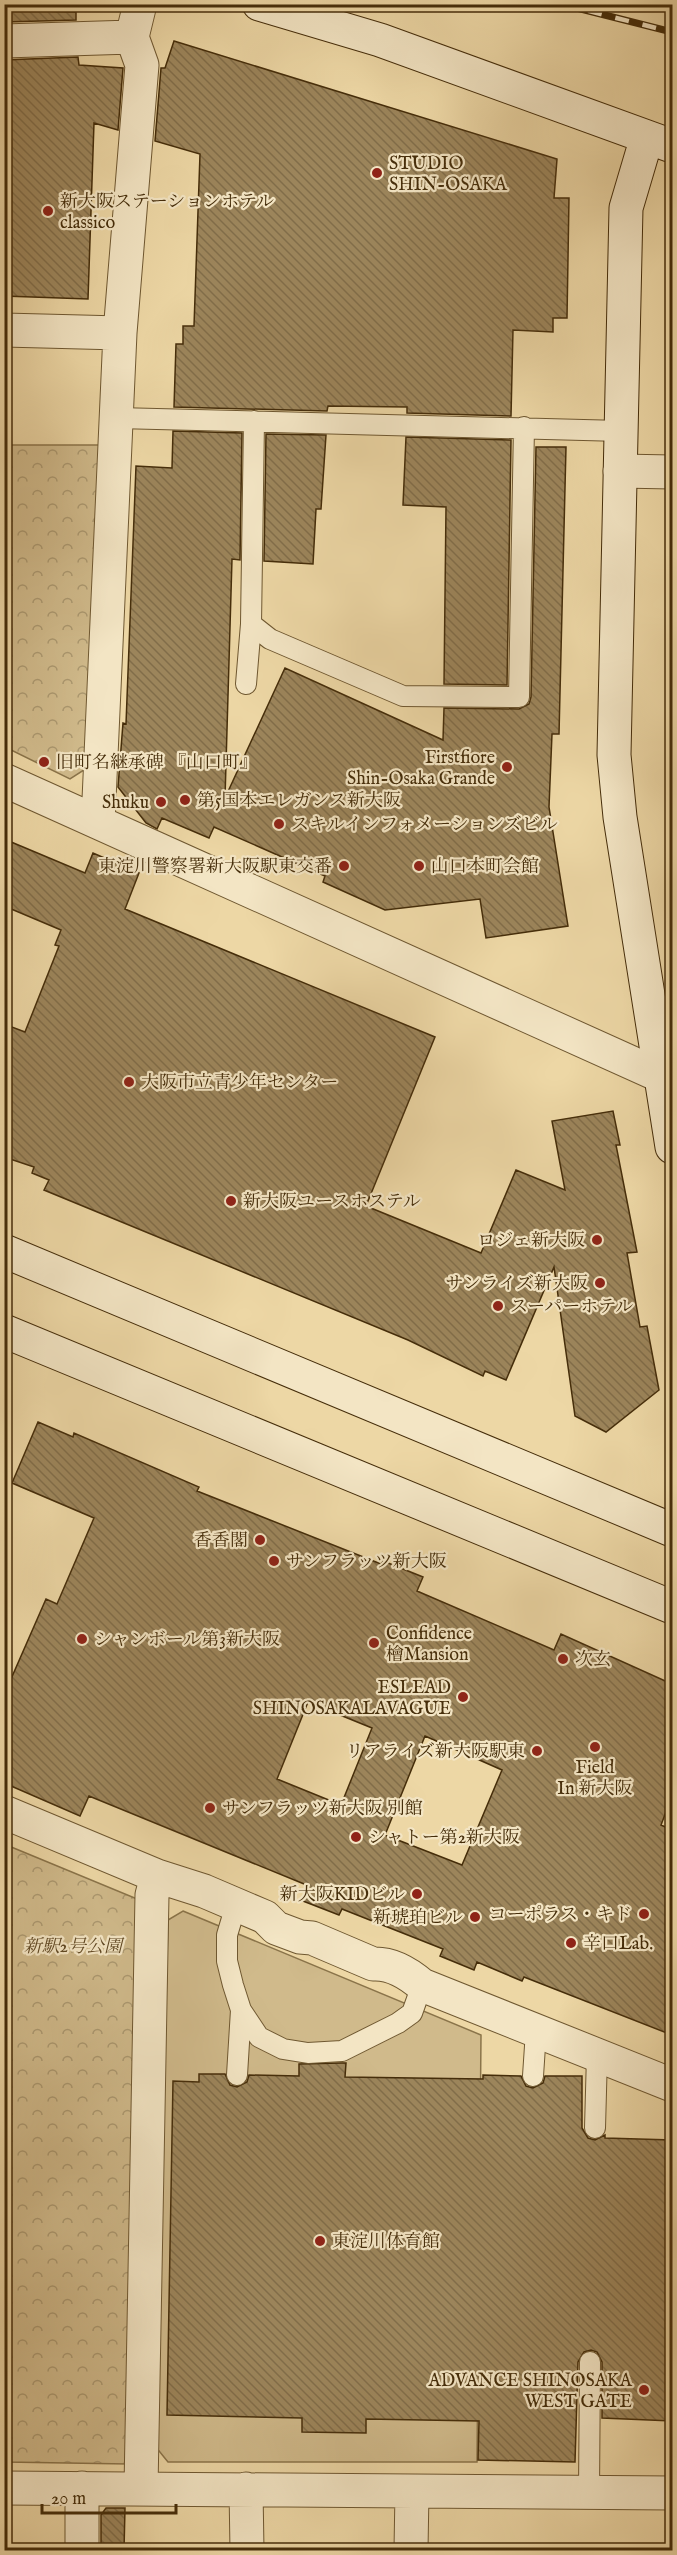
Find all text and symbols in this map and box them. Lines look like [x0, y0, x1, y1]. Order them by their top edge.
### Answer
place label: STUDIO SHIN-OSAKA [389, 153, 508, 197]
marker: STUDIO SHIN-OSAKA [370, 166, 384, 180]
place label: 新大阪ステーションホテル classico [60, 191, 274, 235]
marker: 新大阪ステーションホテル classico [41, 204, 55, 218]
place label: Firstfiore Shin-Osaka Grande [347, 747, 495, 791]
place label: 旧町名継承碑 『山口町』 [56, 752, 258, 775]
marker: 旧町名継承碑 『山口町』 [37, 755, 51, 769]
marker: Firstfiore Shin-Osaka Grande [500, 760, 514, 774]
place label: 第5国本エレガンス新大阪 [197, 790, 401, 813]
place label: Shuku [102, 792, 149, 815]
marker: 第5国本エレガンス新大阪 [178, 793, 192, 807]
marker: Shuku [154, 795, 168, 809]
place label: スキルインフォメーションズビル [291, 814, 558, 837]
marker: スキルインフォメーションズビル [272, 817, 286, 831]
place label: 東淀川警察署新大阪駅東交番 [98, 856, 332, 879]
place label: 山口本町会館 [431, 856, 539, 879]
marker: 東淀川警察署新大阪駅東交番 [337, 859, 351, 873]
marker: 山口本町会館 [412, 859, 426, 873]
place label: 大阪市立青少年センター [141, 1072, 338, 1095]
marker: 大阪市立青少年センター [122, 1075, 136, 1089]
place label: 新大阪ユースホステル [243, 1191, 421, 1214]
marker: 新大阪ユースホステル [224, 1194, 238, 1208]
place label: ロジェ新大阪 [477, 1230, 585, 1253]
marker: ロジェ新大阪 [590, 1233, 604, 1247]
place label: サンライズ新大阪 [446, 1273, 588, 1296]
marker: サンライズ新大阪 [593, 1276, 607, 1290]
place label: スーパーホテル [510, 1296, 633, 1319]
marker: スーパーホテル [491, 1299, 505, 1313]
place label: 香香閣 [194, 1530, 248, 1553]
marker: 香香閣 [253, 1533, 267, 1547]
place label: サンフラッツ新大阪 [286, 1551, 447, 1574]
marker: サンフラッツ新大阪 [267, 1554, 281, 1568]
place label: Confidence 檜Mansion [386, 1623, 472, 1667]
place label: シャンボール第3新大阪 [94, 1629, 280, 1652]
marker: シャンボール第3新大阪 [75, 1632, 89, 1646]
marker: Confidence 檜Mansion [367, 1636, 381, 1650]
place label: 次玄 [575, 1649, 611, 1672]
marker: 次玄 [556, 1652, 570, 1666]
place label: ESLEAD SHINOSAKALAVAGUE [253, 1677, 451, 1721]
marker: ESLEAD SHINOSAKALAVAGUE [456, 1690, 470, 1704]
marker: Field In 新大阪 [588, 1740, 602, 1754]
place label: リアライズ新大阪駅東 [346, 1741, 525, 1764]
marker: リアライズ新大阪駅東 [530, 1744, 544, 1758]
place label: Field In 新大阪 [557, 1757, 633, 1801]
place label: サンフラッツ新大阪 別館 [222, 1798, 423, 1821]
marker: サンフラッツ新大阪 別館 [203, 1801, 217, 1815]
place label: シャトー第2新大阪 [368, 1827, 520, 1850]
marker: シャトー第2新大阪 [349, 1830, 363, 1844]
place label: 新大阪KIDビル [280, 1884, 405, 1907]
marker: 新大阪KIDビル [410, 1887, 424, 1901]
place label: コーポラス・キド [489, 1904, 632, 1927]
place label: 新琥珀ビル [373, 1907, 463, 1930]
marker: コーポラス・キド [637, 1907, 651, 1921]
marker: 新琥珀ビル [468, 1910, 482, 1924]
place label: 辛口Lab. [583, 1933, 653, 1956]
park label: 新駅2号公園 [24, 1936, 125, 1959]
marker: 辛口Lab. [564, 1936, 578, 1950]
place label: 東淀川体育館 [332, 2231, 440, 2254]
marker: 東淀川体育館 [313, 2234, 327, 2248]
place label: ADVANCE SHINOSAKA WEST GATE [428, 2370, 633, 2414]
marker: ADVANCE SHINOSAKA WEST GATE [637, 2383, 651, 2397]
scale bar [42, 2477, 176, 2515]
text: 20 m [51, 2488, 86, 2511]

